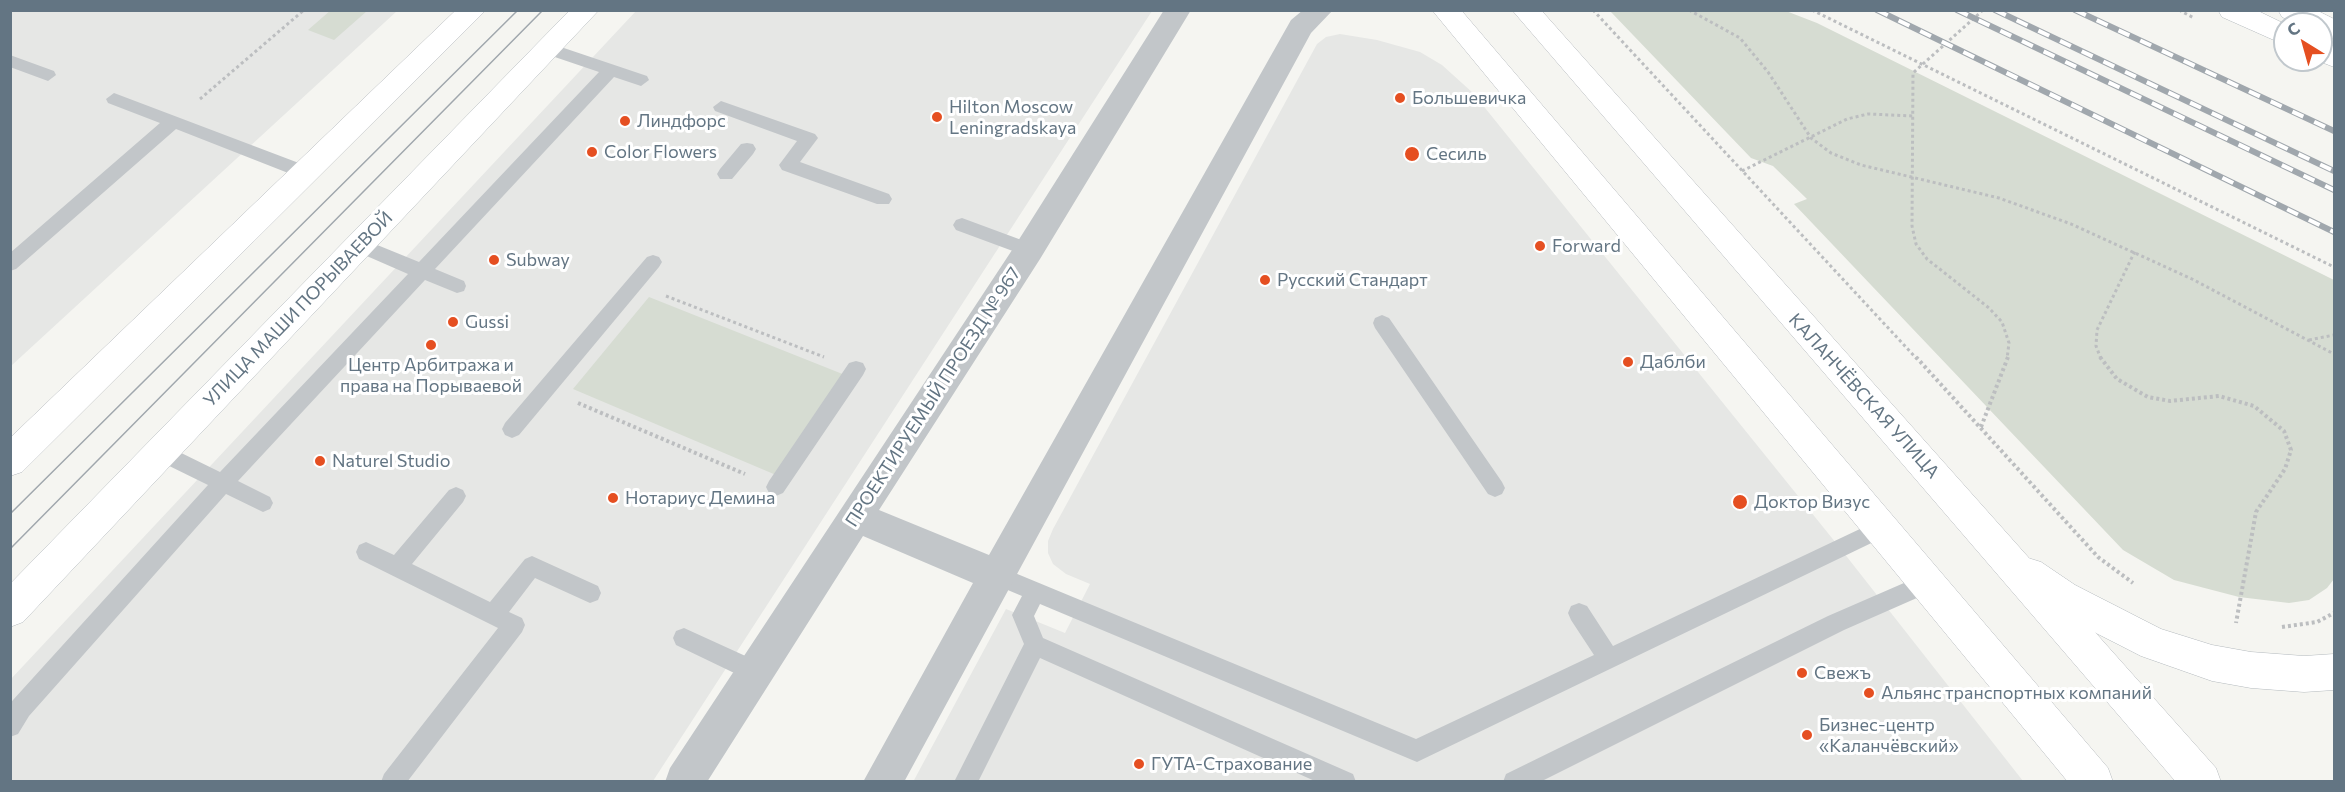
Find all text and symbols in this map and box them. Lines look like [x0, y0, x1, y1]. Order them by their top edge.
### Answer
north arrow [2273, 12, 2333, 72]
text: С [2283, 18, 2303, 40]
place label: Большевичка [1412, 87, 1526, 109]
marker: Большевичка [1393, 91, 1407, 105]
place label: Hilton Moscow Leningradskaya [949, 96, 1076, 138]
place label: Линдфорс [637, 110, 726, 132]
marker: Hilton Moscow Leningradskaya [930, 110, 944, 124]
marker: Линдфорс [618, 114, 632, 128]
place label: Color Flowers [604, 141, 717, 163]
place label: Сесиль [1426, 143, 1487, 165]
marker: Color Flowers [585, 145, 599, 159]
marker: Сесиль [1403, 145, 1421, 163]
street label: УЛИЦА МАШИ ПОРЫВАЕВОЙ [199, 207, 397, 411]
place label: Forward [1552, 235, 1621, 257]
marker: Forward [1533, 239, 1547, 253]
place label: Subway [506, 249, 570, 271]
marker: Subway [487, 253, 501, 267]
street label: ПРОЕКТИРУЕМЫЙ ПРОЕЗД № 967 [841, 263, 1025, 531]
place label: Русский Стандарт [1277, 269, 1428, 291]
marker: Русский Стандарт [1258, 273, 1272, 287]
street label: КАЛАНЧЁВСКАЯ УЛИЦА [1784, 309, 1944, 483]
place label: Gussi [465, 311, 509, 333]
marker: Gussi [446, 315, 460, 329]
marker: Центр Арбитража и права на Порываевой [424, 338, 438, 352]
place label: Даблби [1640, 351, 1706, 373]
place label: Центр Арбитража и права на Порываевой [340, 354, 522, 397]
marker: Даблби [1621, 355, 1635, 369]
place label: Naturel Studio [332, 450, 450, 472]
marker: Naturel Studio [313, 454, 327, 468]
place label: Нотариус Демина [625, 487, 775, 509]
marker: Нотариус Демина [606, 491, 620, 505]
place label: Доктор Визус [1754, 491, 1870, 513]
marker: Доктор Визус [1731, 493, 1749, 511]
place label: Свежъ [1814, 662, 1871, 684]
marker: Свежъ [1795, 666, 1809, 680]
place label: Альянс транспортных компаний [1881, 682, 2152, 704]
marker: Альянс транспортных компаний [1862, 686, 1876, 700]
place label: Бизнес-центр «Каланчёвский» [1819, 714, 1959, 756]
marker: Бизнес-центр «Каланчёвский» [1800, 728, 1814, 742]
place label: ГУТА-Страхование [1151, 753, 1312, 775]
marker: ГУТА-Страхование [1132, 757, 1146, 771]

